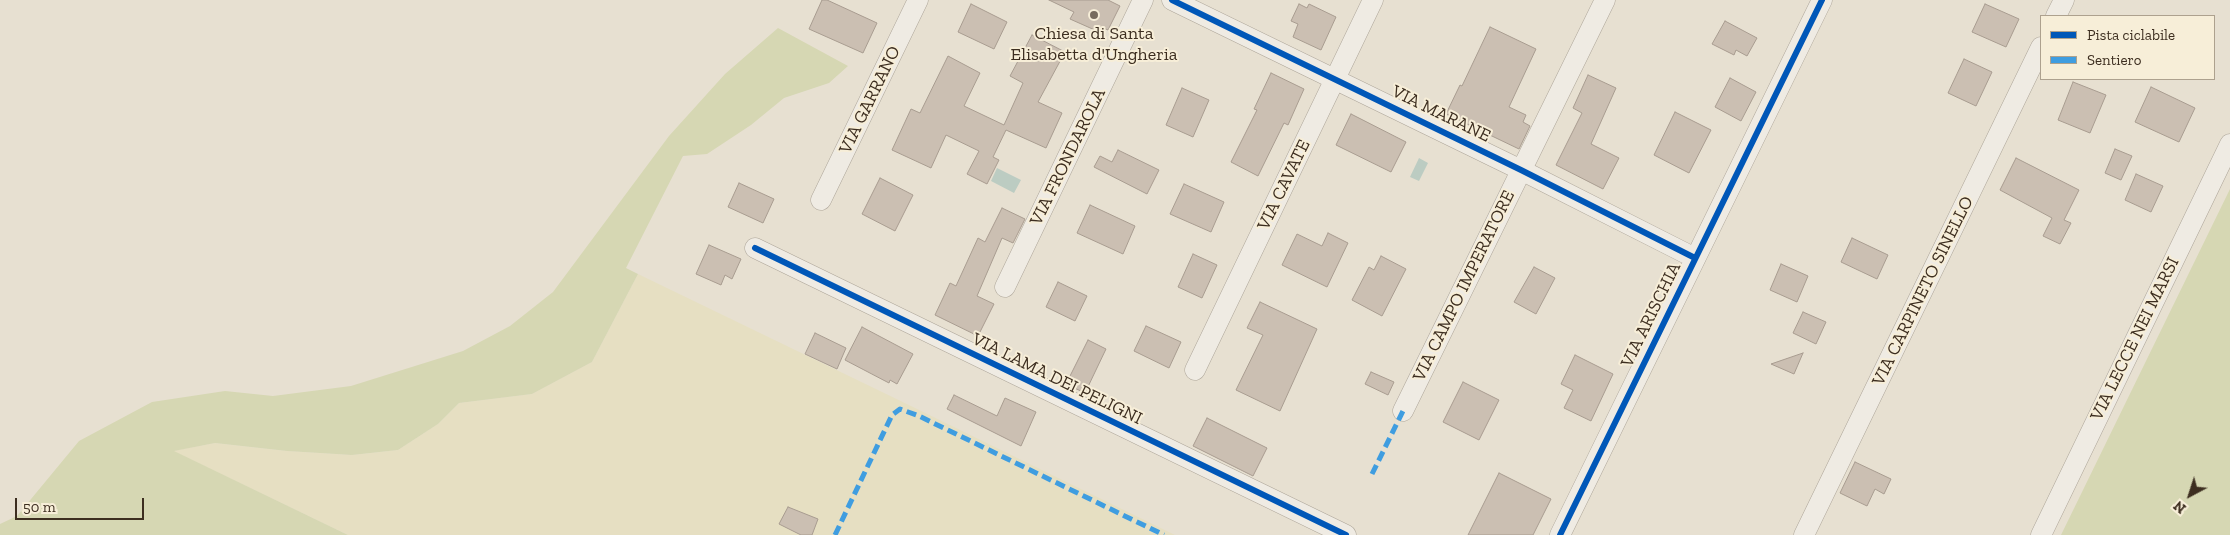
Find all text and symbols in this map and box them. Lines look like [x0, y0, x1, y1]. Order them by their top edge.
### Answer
marker: Chiesa di Santa Elisabetta d'Ungheria [1088, 9, 1100, 21]
legend [2040, 15, 2215, 80]
place label: Chiesa di Santa Elisabetta d'Ungheria [1011, 23, 1177, 66]
text: Pista ciclabile [2087, 26, 2175, 44]
street label: VIA GARRANO [835, 43, 905, 157]
text: Sentiero [2087, 51, 2141, 69]
street label: VIA MARANE [1388, 81, 1494, 147]
street label: VIA FRONDAROLA [1026, 85, 1110, 229]
street label: VIA CAVATE [1253, 136, 1315, 234]
street label: VIA CAMPO IMPERATORE [1408, 187, 1520, 385]
street label: VIA CARPINETO SINELLO [1868, 193, 1978, 389]
street label: VIA LECCE NEI MARSI [2086, 254, 2184, 424]
street label: VIA ARISCHIA [1616, 259, 1686, 371]
street label: VIA LAMA DEI PELIGNI [968, 328, 1146, 430]
north arrow [2165, 470, 2215, 520]
scale bar [18, 488, 146, 520]
text: N [2171, 497, 2190, 517]
text: 50 m [23, 498, 56, 516]

